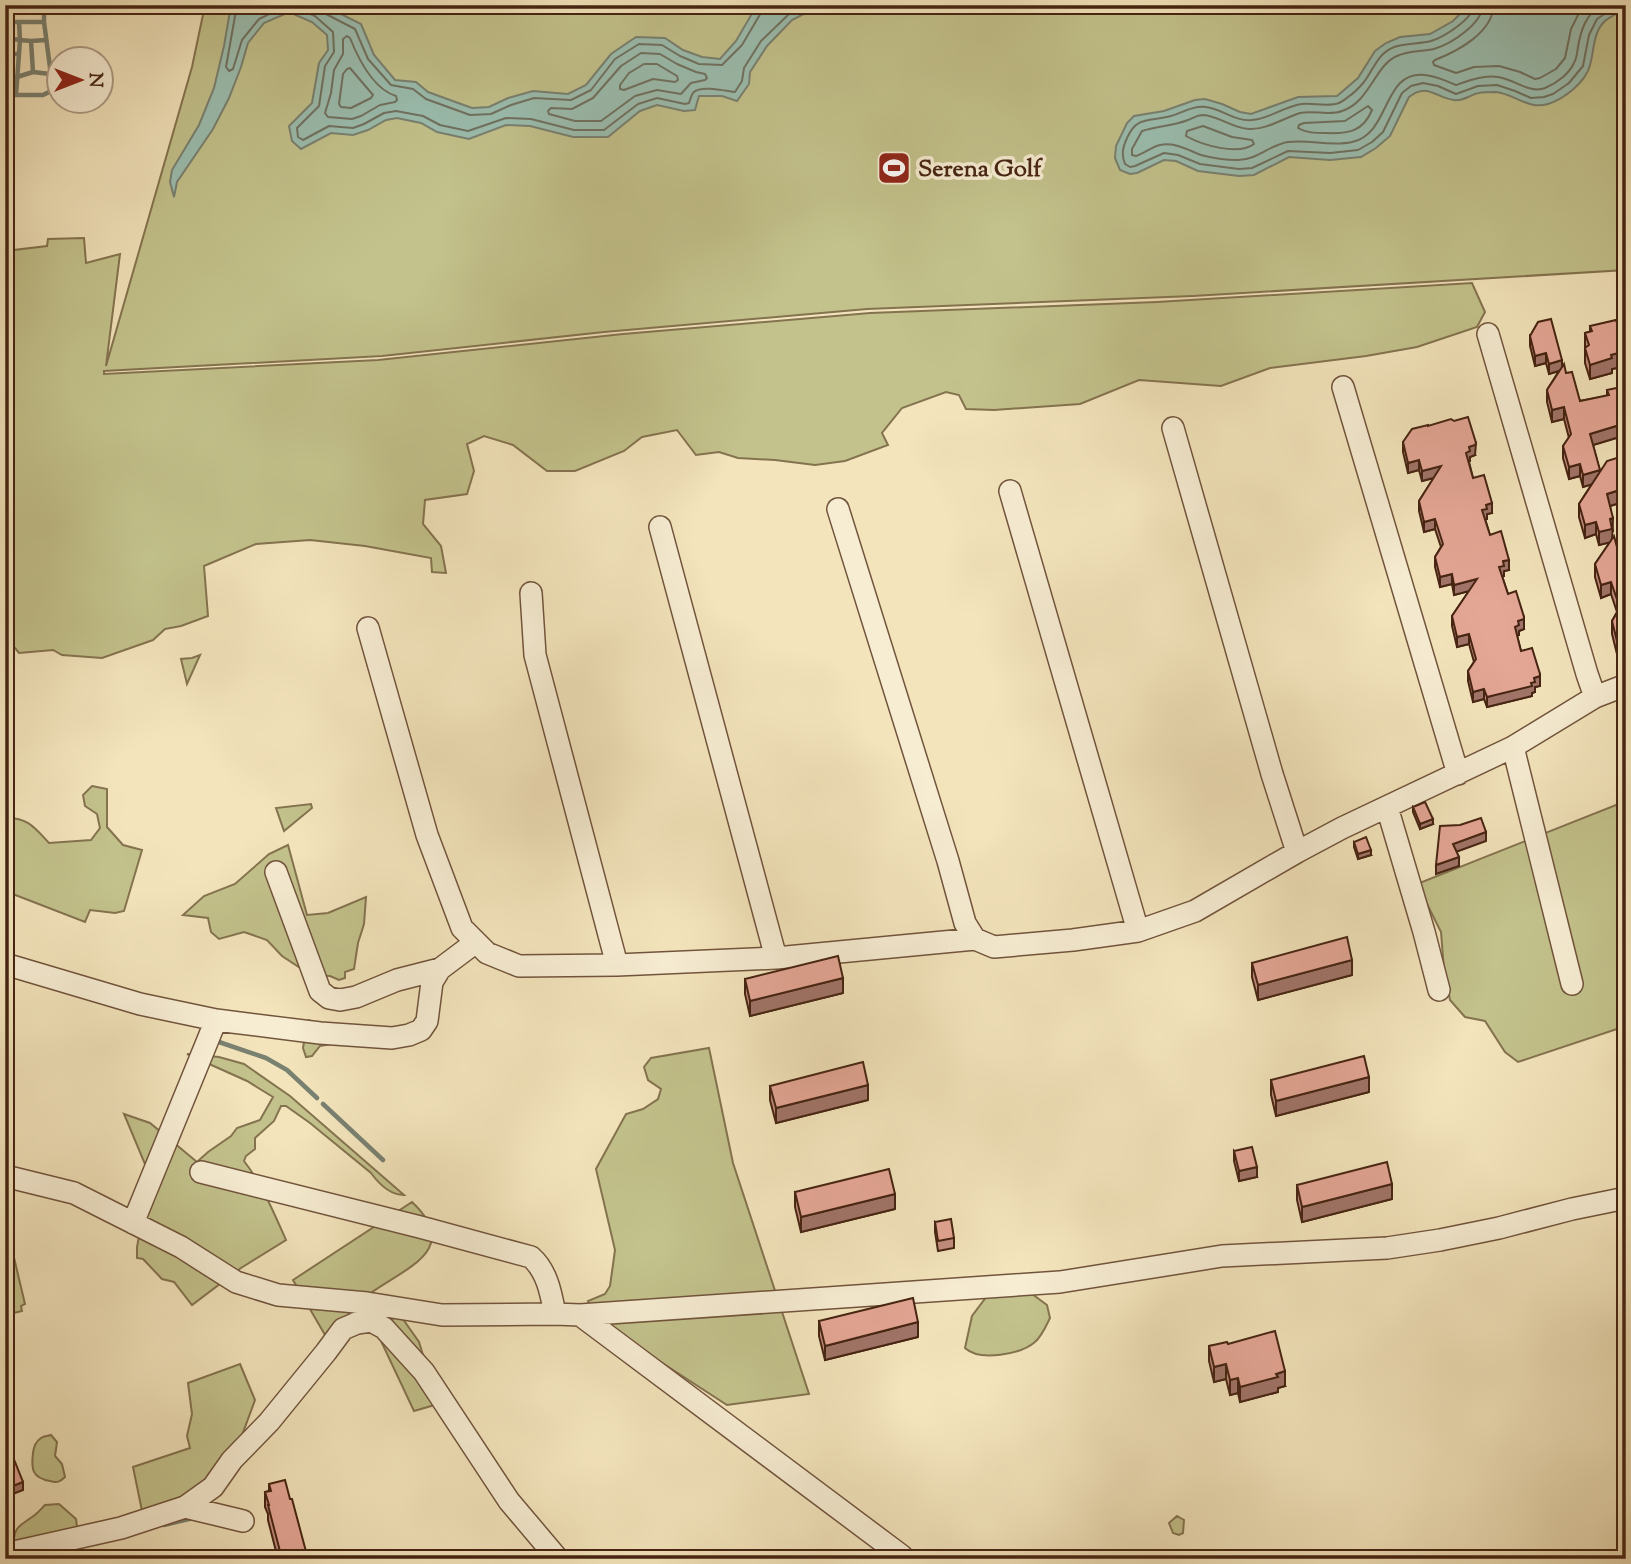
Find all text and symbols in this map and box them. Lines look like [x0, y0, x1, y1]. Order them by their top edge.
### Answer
north arrow [46, 46, 116, 116]
text: N [81, 72, 108, 88]
sports icon: Serena Golf [875, 149, 913, 187]
place label: Serena Golf [918, 153, 1043, 187]

